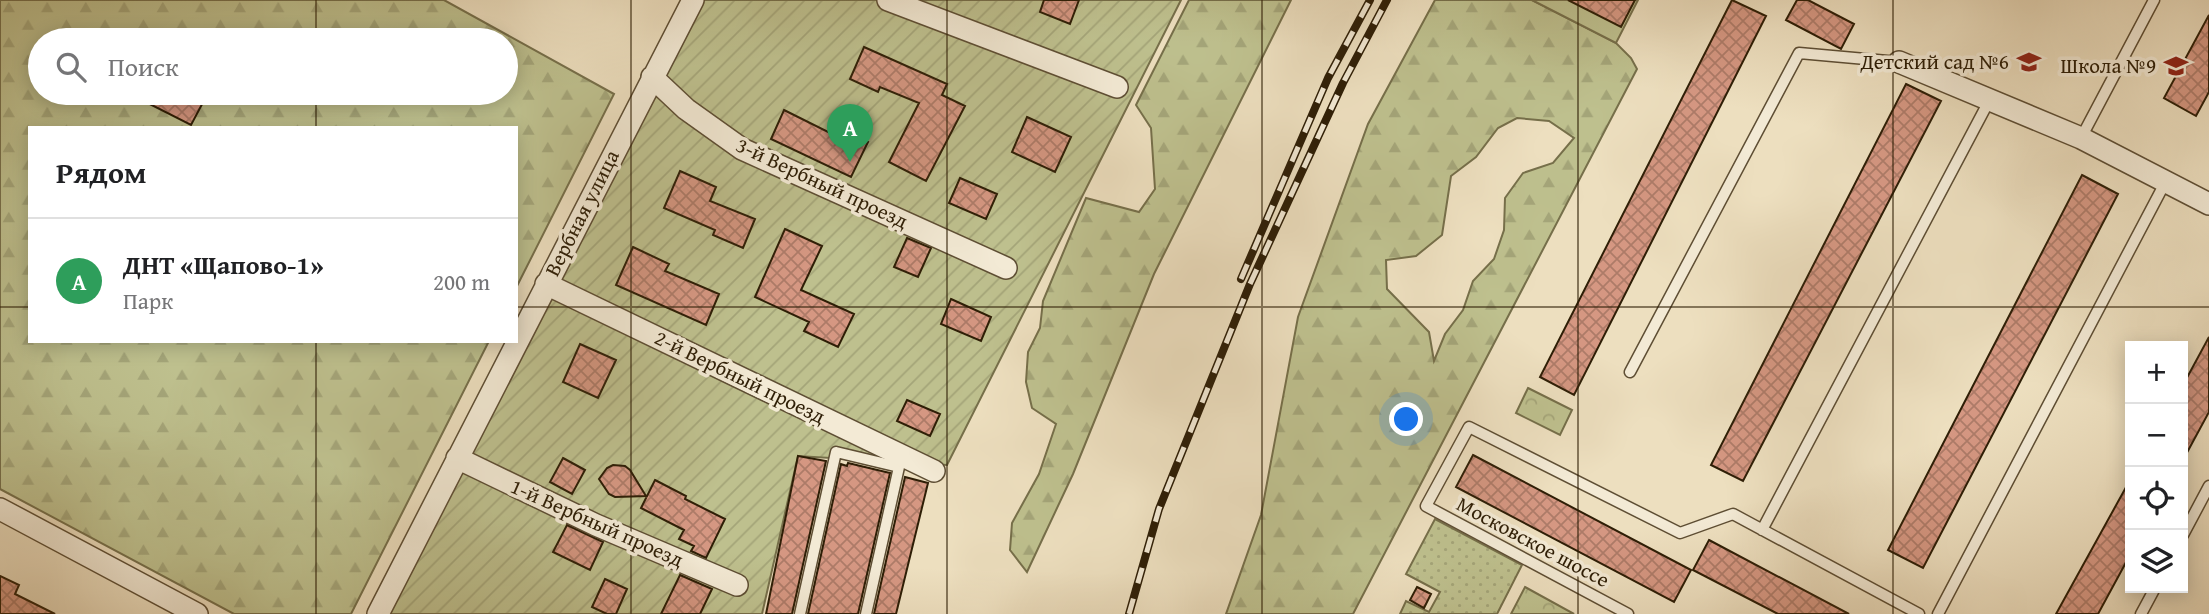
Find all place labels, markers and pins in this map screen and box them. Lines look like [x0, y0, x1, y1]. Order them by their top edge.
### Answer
place label: Детский сад №6 [1859, 46, 2009, 77]
school or university icon: Детский сад №6 [2015, 48, 2043, 76]
place label: Школа №9 [2061, 50, 2156, 81]
school or university icon: Школа №9 [2162, 52, 2190, 80]
pin: A [827, 104, 873, 162]

